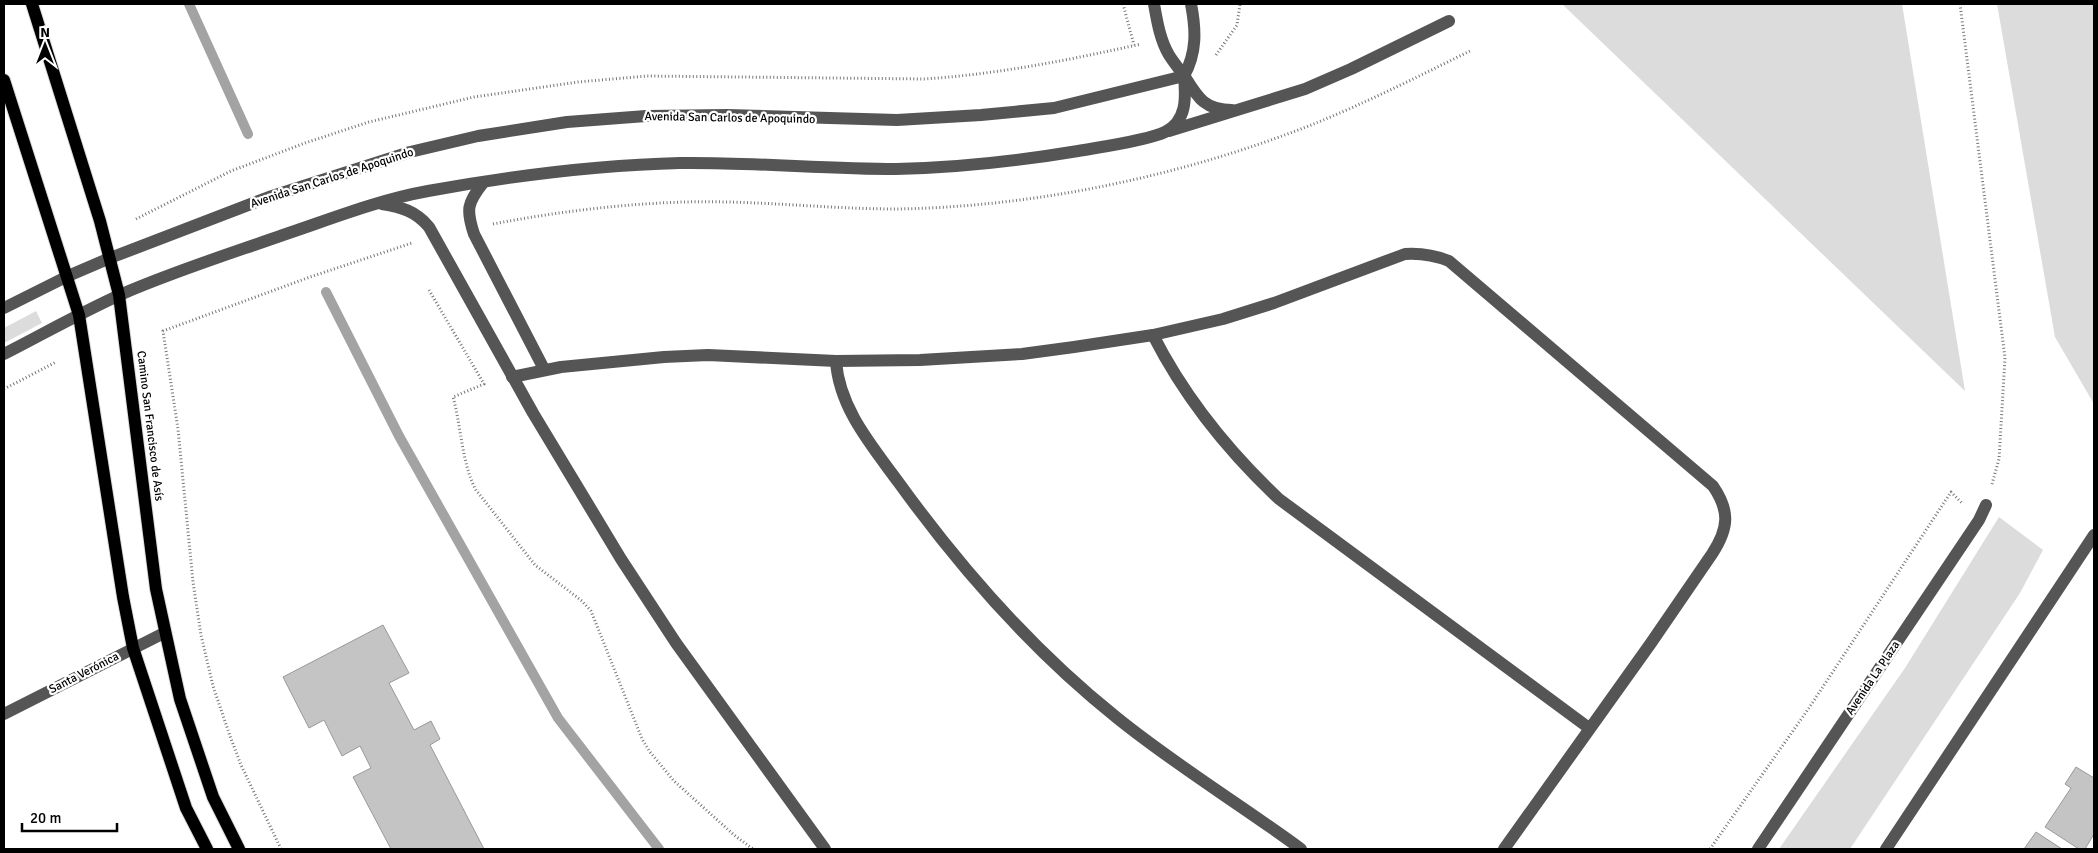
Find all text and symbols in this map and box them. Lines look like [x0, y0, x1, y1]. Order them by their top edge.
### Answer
north arrow [20, 20, 70, 70]
text: N [40, 24, 50, 41]
street label: Avenida San Carlos de Apoquindo [645, 109, 815, 127]
street label: Avenida San Carlos de Apoquindo [249, 144, 415, 212]
street label: Camino San Francisco de Asís [133, 350, 167, 502]
street label: Avenida La Plaza [1843, 638, 1903, 718]
street label: Santa Verónica [47, 649, 121, 697]
scale bar [22, 800, 118, 832]
text: 20 m [30, 809, 61, 827]

